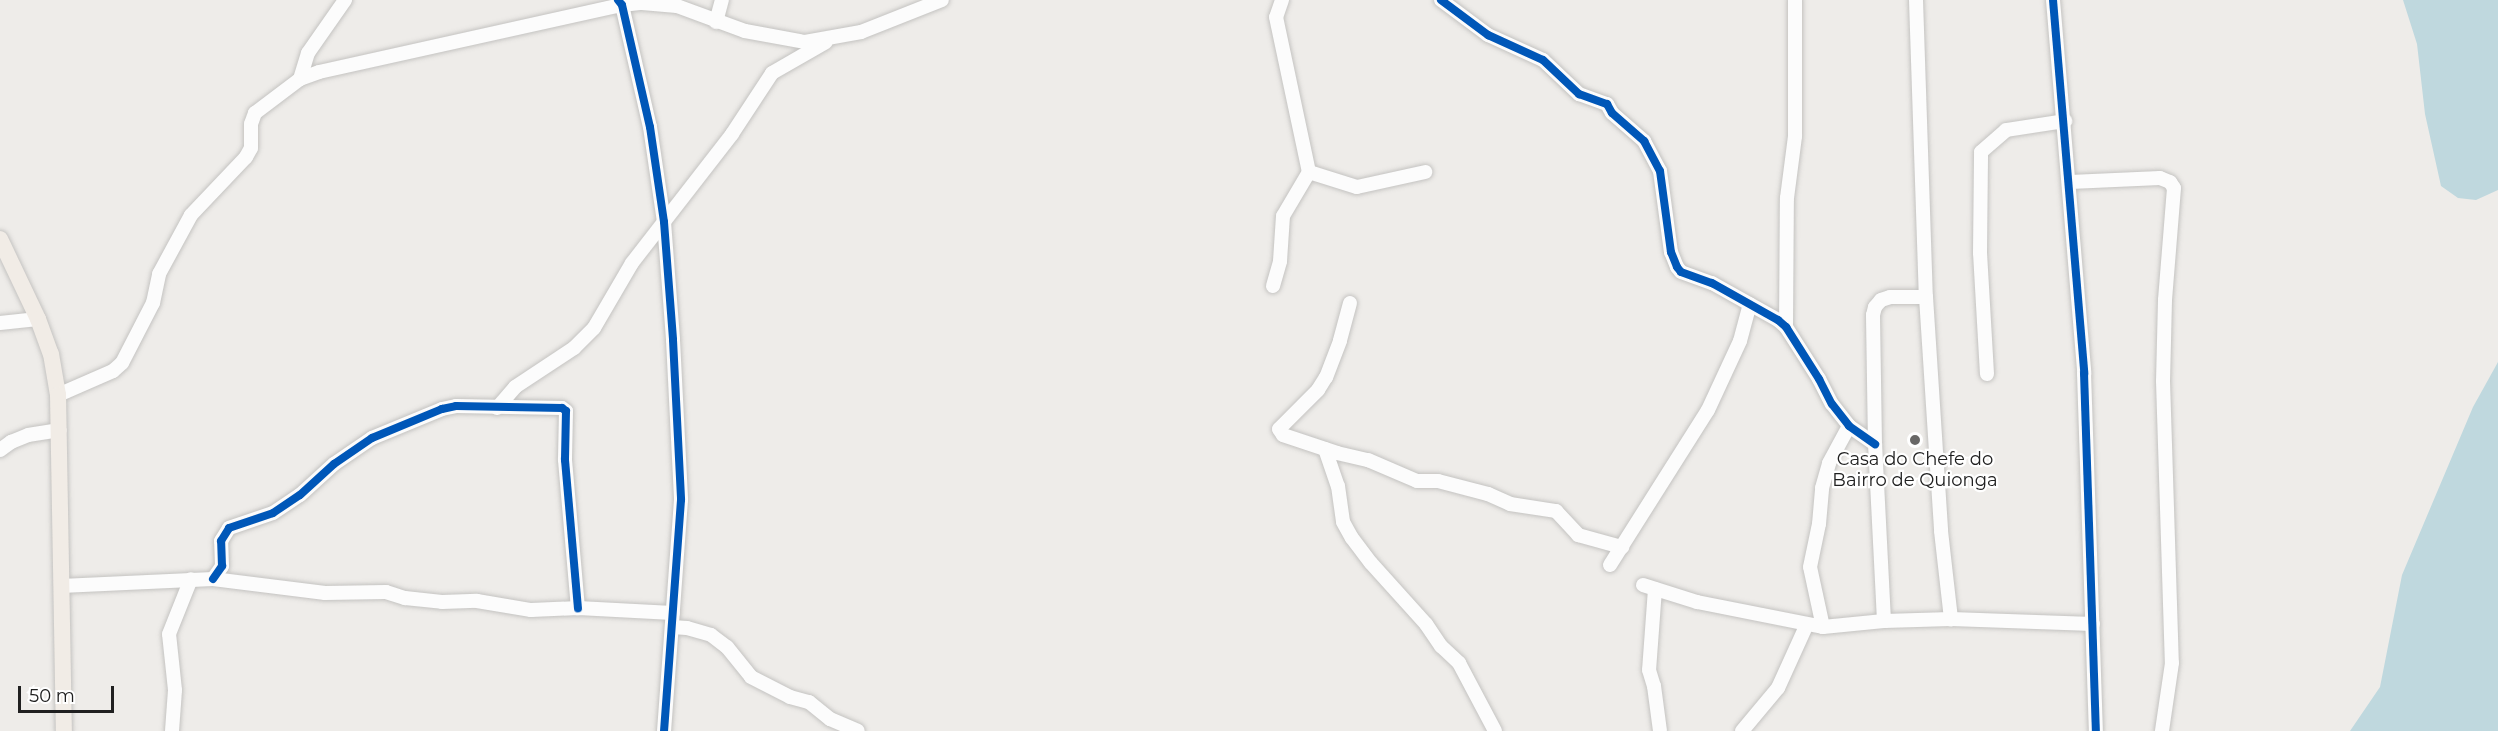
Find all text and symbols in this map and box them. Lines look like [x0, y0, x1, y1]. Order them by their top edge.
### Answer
marker: Casa do Chefe do Bairro de Quionga [1908, 433, 1922, 447]
place label: Casa do Chefe do Bairro de Quionga [1832, 449, 1998, 492]
scale bar [21, 674, 117, 712]
text: 50 m [29, 685, 75, 707]

